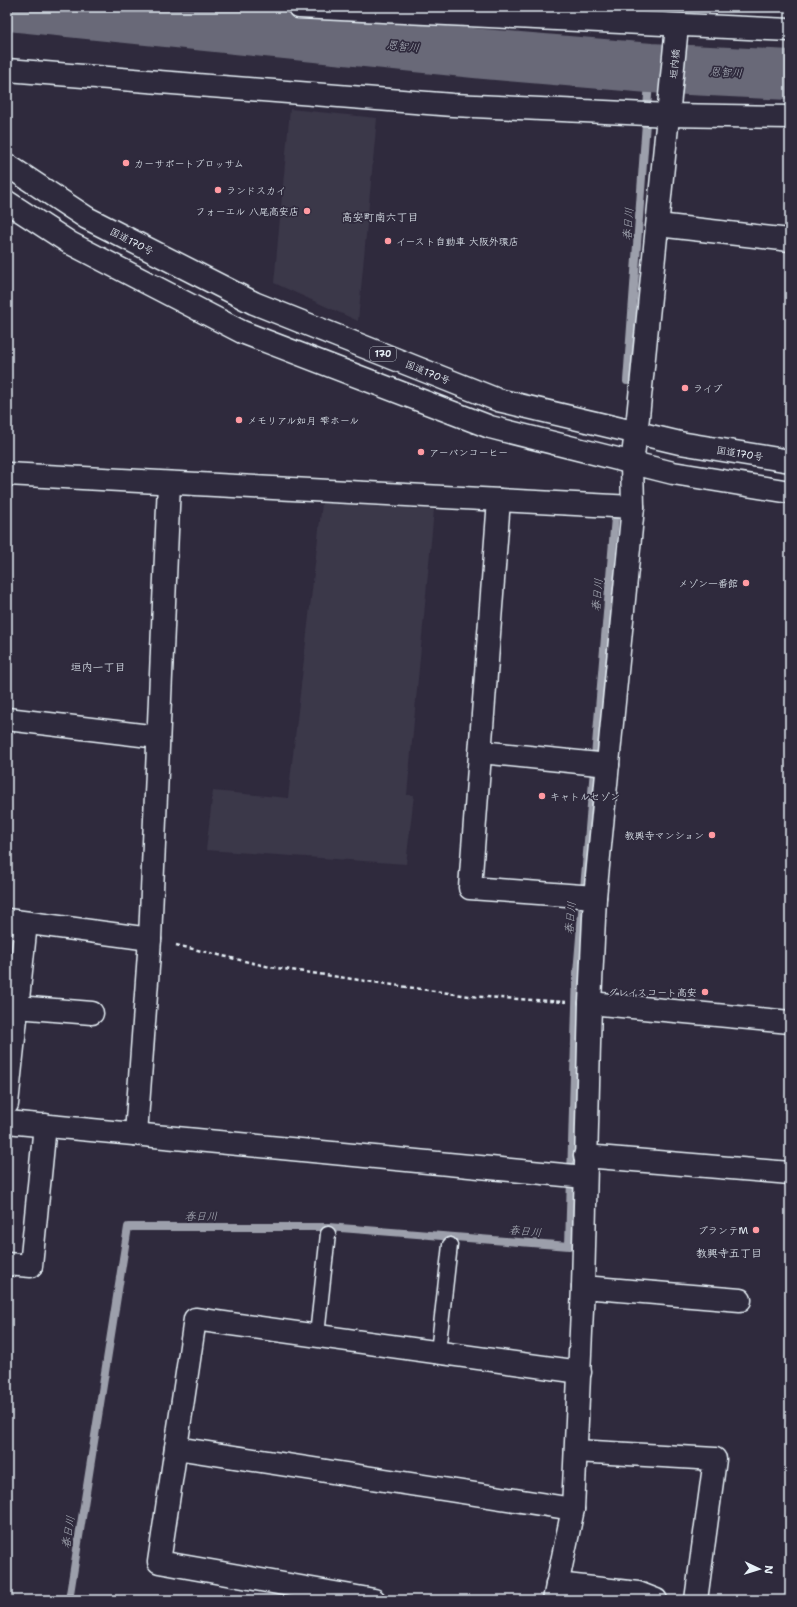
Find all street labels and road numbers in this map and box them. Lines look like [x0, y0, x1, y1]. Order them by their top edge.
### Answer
street label: 垣内橋 [667, 49, 682, 80]
street label: 国道170号 [108, 225, 156, 258]
road number: 170 [370, 347, 396, 361]
street label: 国道170号 [403, 358, 452, 387]
street label: 国道170号 [715, 443, 764, 464]

